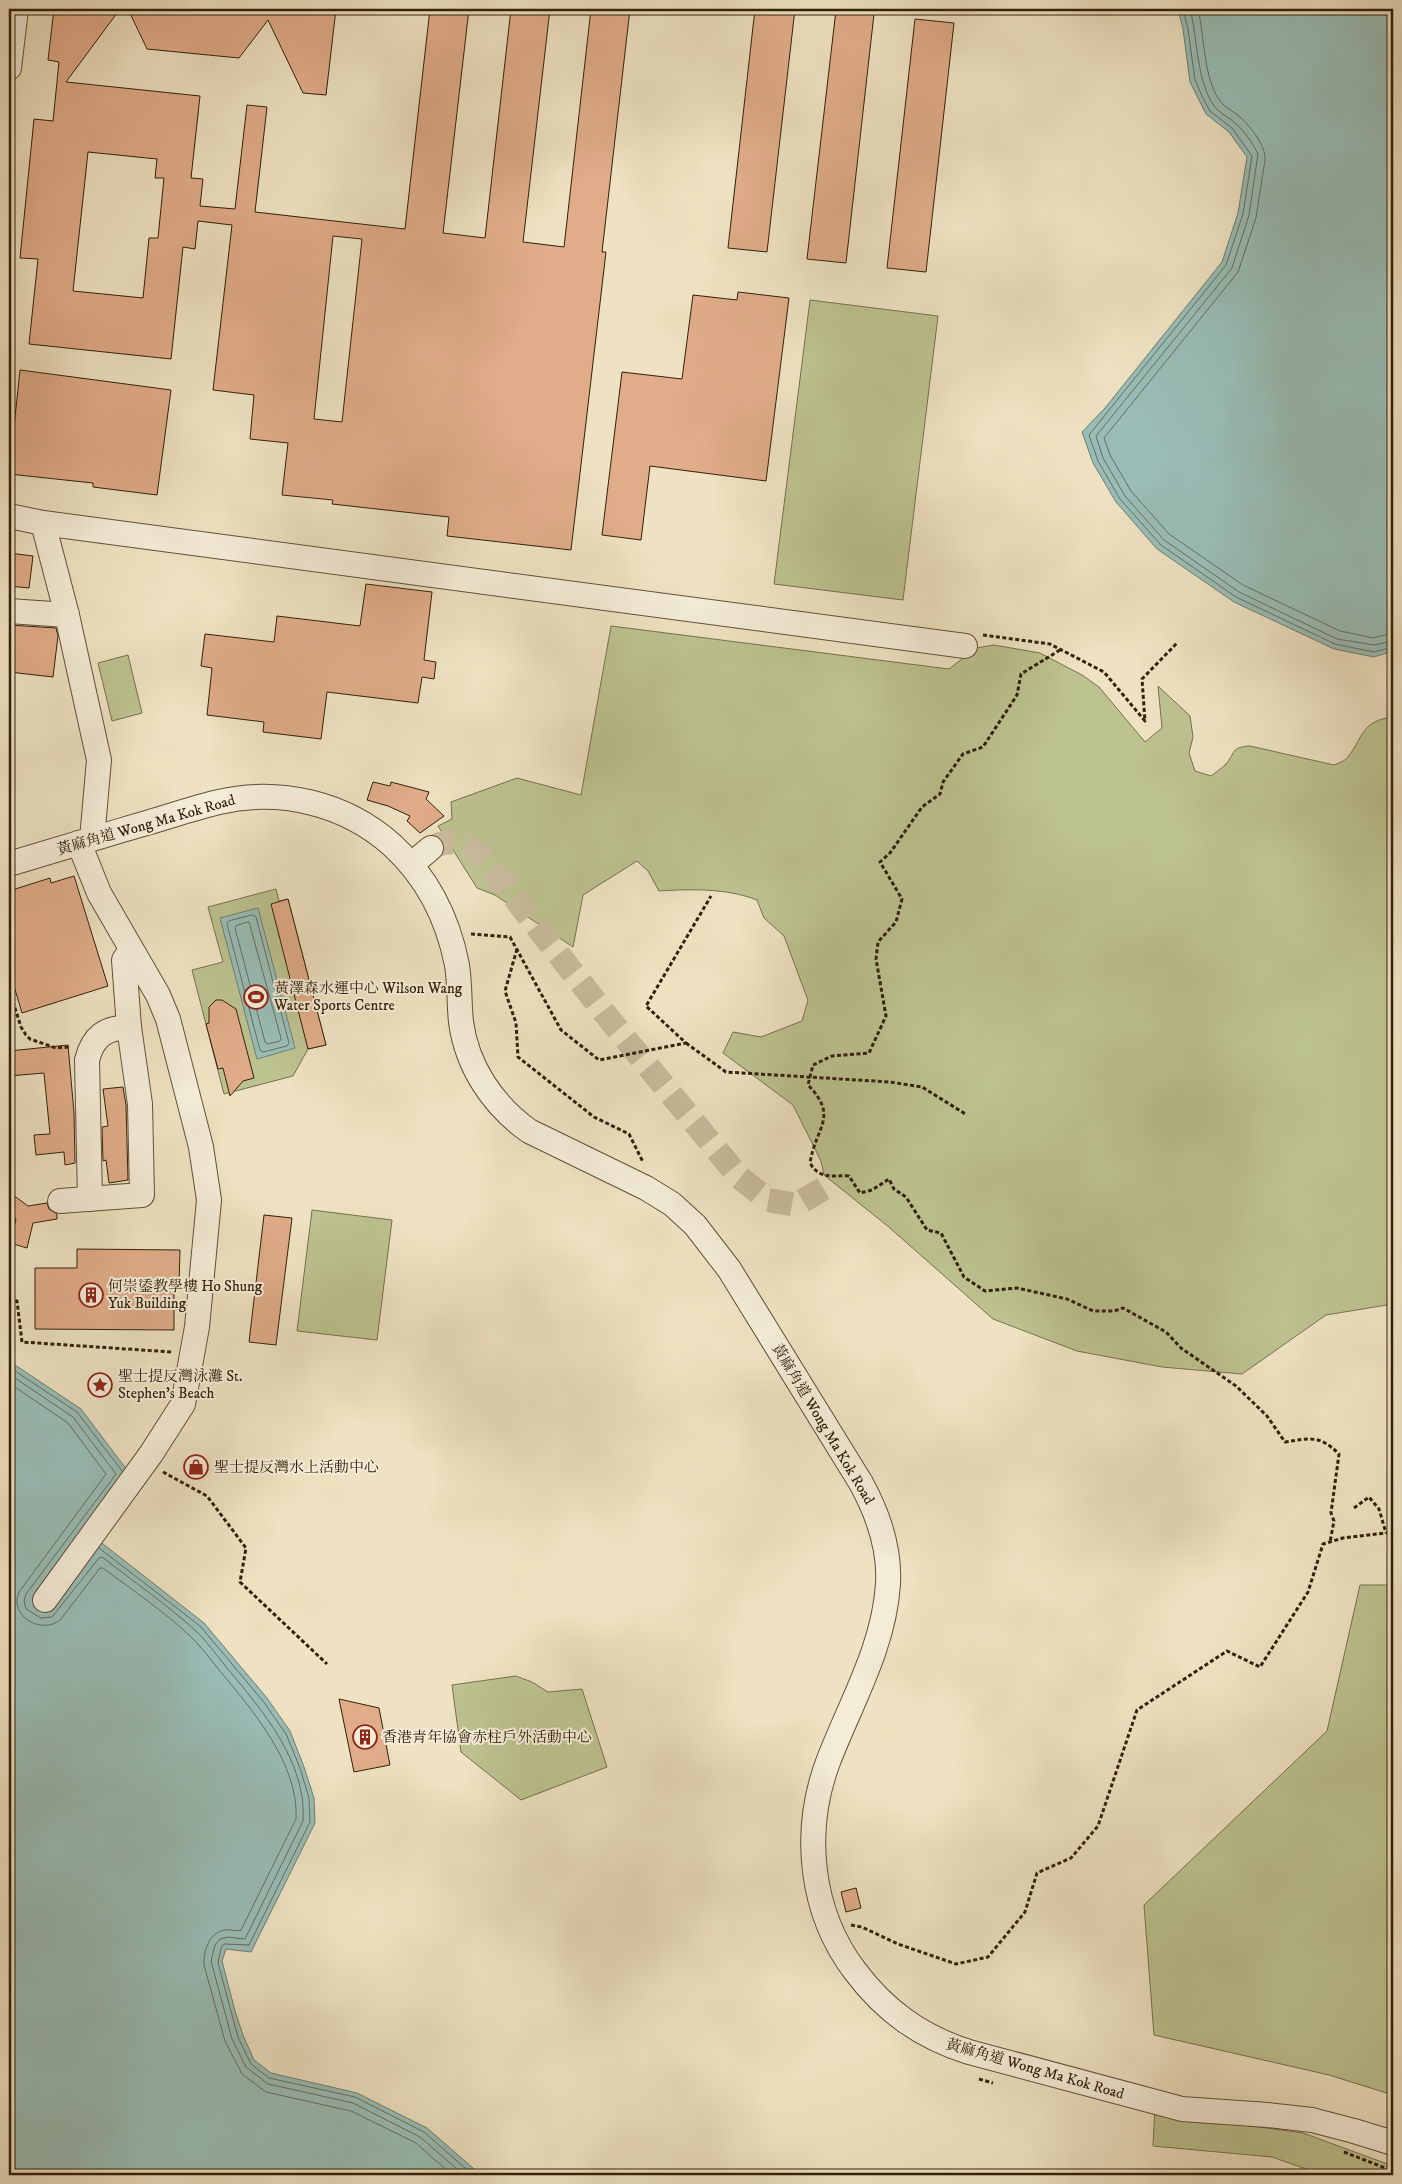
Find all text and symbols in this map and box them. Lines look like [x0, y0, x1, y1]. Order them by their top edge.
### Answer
street label: 黃麻角道 Wong Ma Kok Road [55, 790, 238, 860]
place label: 黃澤森水運中心 Wilson Wang Water Sports Centre [273, 979, 463, 1015]
sports icon: 黃澤森水運中心 Wilson Wang Water Sports Centre [243, 984, 269, 1010]
place label: 何崇鋈教學樓 Ho Shung Yuk Building [108, 1277, 263, 1313]
building icon: 何崇鋈教學樓 Ho Shung Yuk Building [78, 1282, 104, 1308]
street label: 黃麻角道 Wong Ma Kok Road [767, 1340, 879, 1508]
place label: 聖士提反灣泳灘 St. Stephen's Beach [118, 1367, 242, 1403]
place icon: 聖士提反灣泳灘 St. Stephen's Beach [87, 1372, 113, 1398]
shop icon: 聖士提反灣水上活動中心 [183, 1454, 209, 1480]
place label: 聖士提反灣水上活動中心 [214, 1458, 379, 1477]
building icon: 香港青年協會赤柱戶外活動中心 [352, 1724, 378, 1750]
place label: 香港青年協會赤柱戶外活動中心 [382, 1728, 592, 1747]
street label: 黃麻角道 Wong Ma Kok Road [944, 2034, 1127, 2104]

